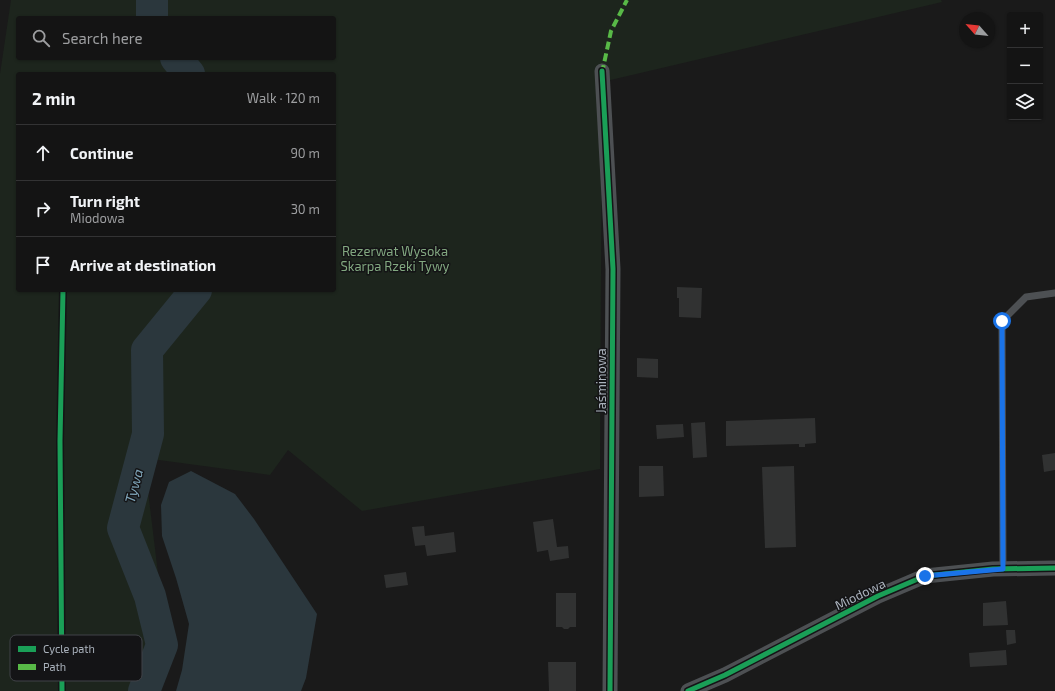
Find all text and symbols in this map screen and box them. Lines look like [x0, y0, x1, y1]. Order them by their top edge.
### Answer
north arrow [959, 12, 995, 48]
map controls [1007, 12, 1043, 120]
button: + [1007, 12, 1043, 48]
search box [16, 16, 336, 60]
icon: search [30, 27, 52, 49]
text: Search here [62, 29, 143, 47]
button: − [1007, 48, 1043, 84]
button: layers [1007, 84, 1043, 120]
text: 2 min [32, 88, 75, 108]
text: Walk · 120 m [247, 90, 320, 106]
icon: ahead [32, 142, 54, 164]
text: Continue [70, 144, 133, 162]
text: 90 m [290, 145, 320, 161]
text: Turn right [70, 192, 140, 210]
icon: right [32, 198, 54, 220]
text: 30 m [291, 201, 320, 217]
text: Miodowa [70, 210, 125, 226]
park label: Rezerwat Wysoka Skarpa Rzeki Tywy [341, 243, 450, 274]
icon: arrive [32, 254, 54, 276]
text: Arrive at destination [70, 256, 216, 274]
route start [993, 312, 1011, 330]
street label: Jaśminowa [593, 348, 609, 414]
water label: Tywa [121, 467, 146, 505]
route end [916, 567, 934, 585]
street label: Miodowa [832, 575, 888, 613]
legend [10, 635, 142, 681]
text: Cycle path [43, 642, 95, 655]
text: Path [43, 660, 66, 673]

